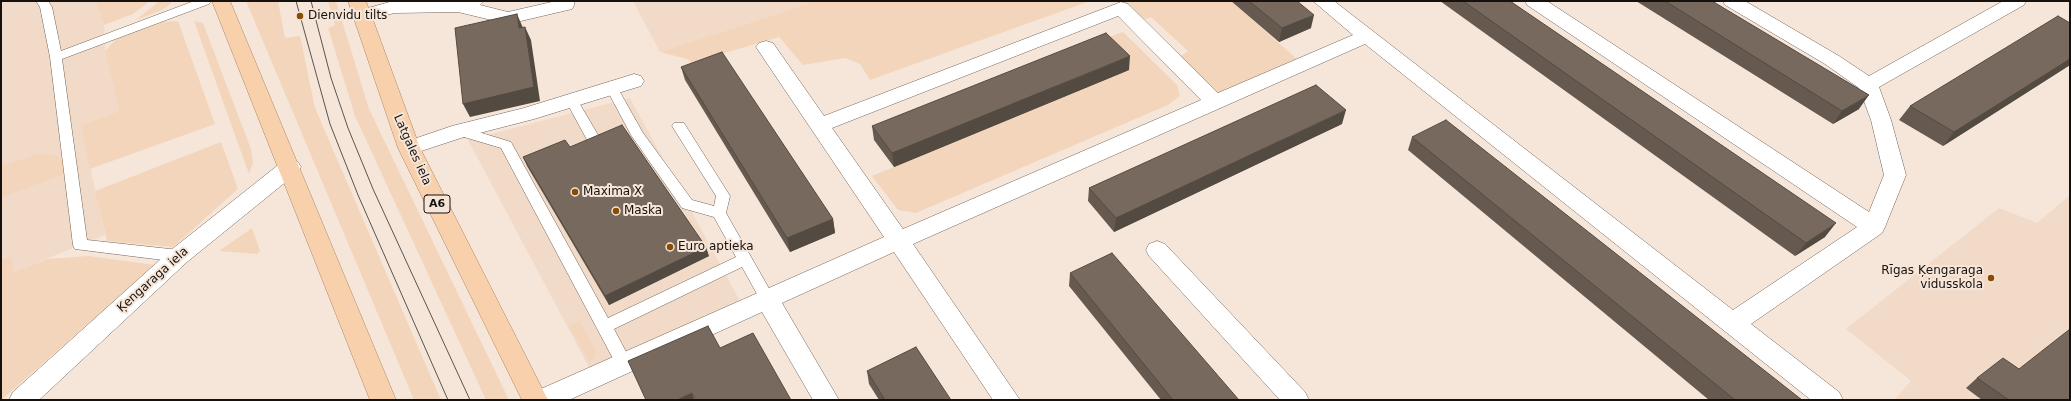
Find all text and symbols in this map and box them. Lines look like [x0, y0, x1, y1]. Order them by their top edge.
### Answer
place label: Dienvidu tilts [308, 9, 387, 23]
marker: Dienvidu tilts [295, 11, 305, 21]
street label: Latgales iela [390, 112, 434, 188]
place label: Maxima X [583, 185, 642, 199]
marker: Maxima X [570, 187, 580, 197]
road number: A6 [424, 195, 450, 213]
place label: Maska [624, 204, 662, 218]
marker: Maska [611, 206, 621, 216]
place label: Euro aptieka [678, 240, 753, 254]
marker: Euro aptieka [665, 242, 675, 252]
street label: Ķengaraga iela [115, 244, 191, 316]
place label: Rīgas Ķengaraga vidusskola [1881, 264, 1983, 292]
marker: Rīgas Ķengaraga vidusskola [1986, 273, 1996, 283]

